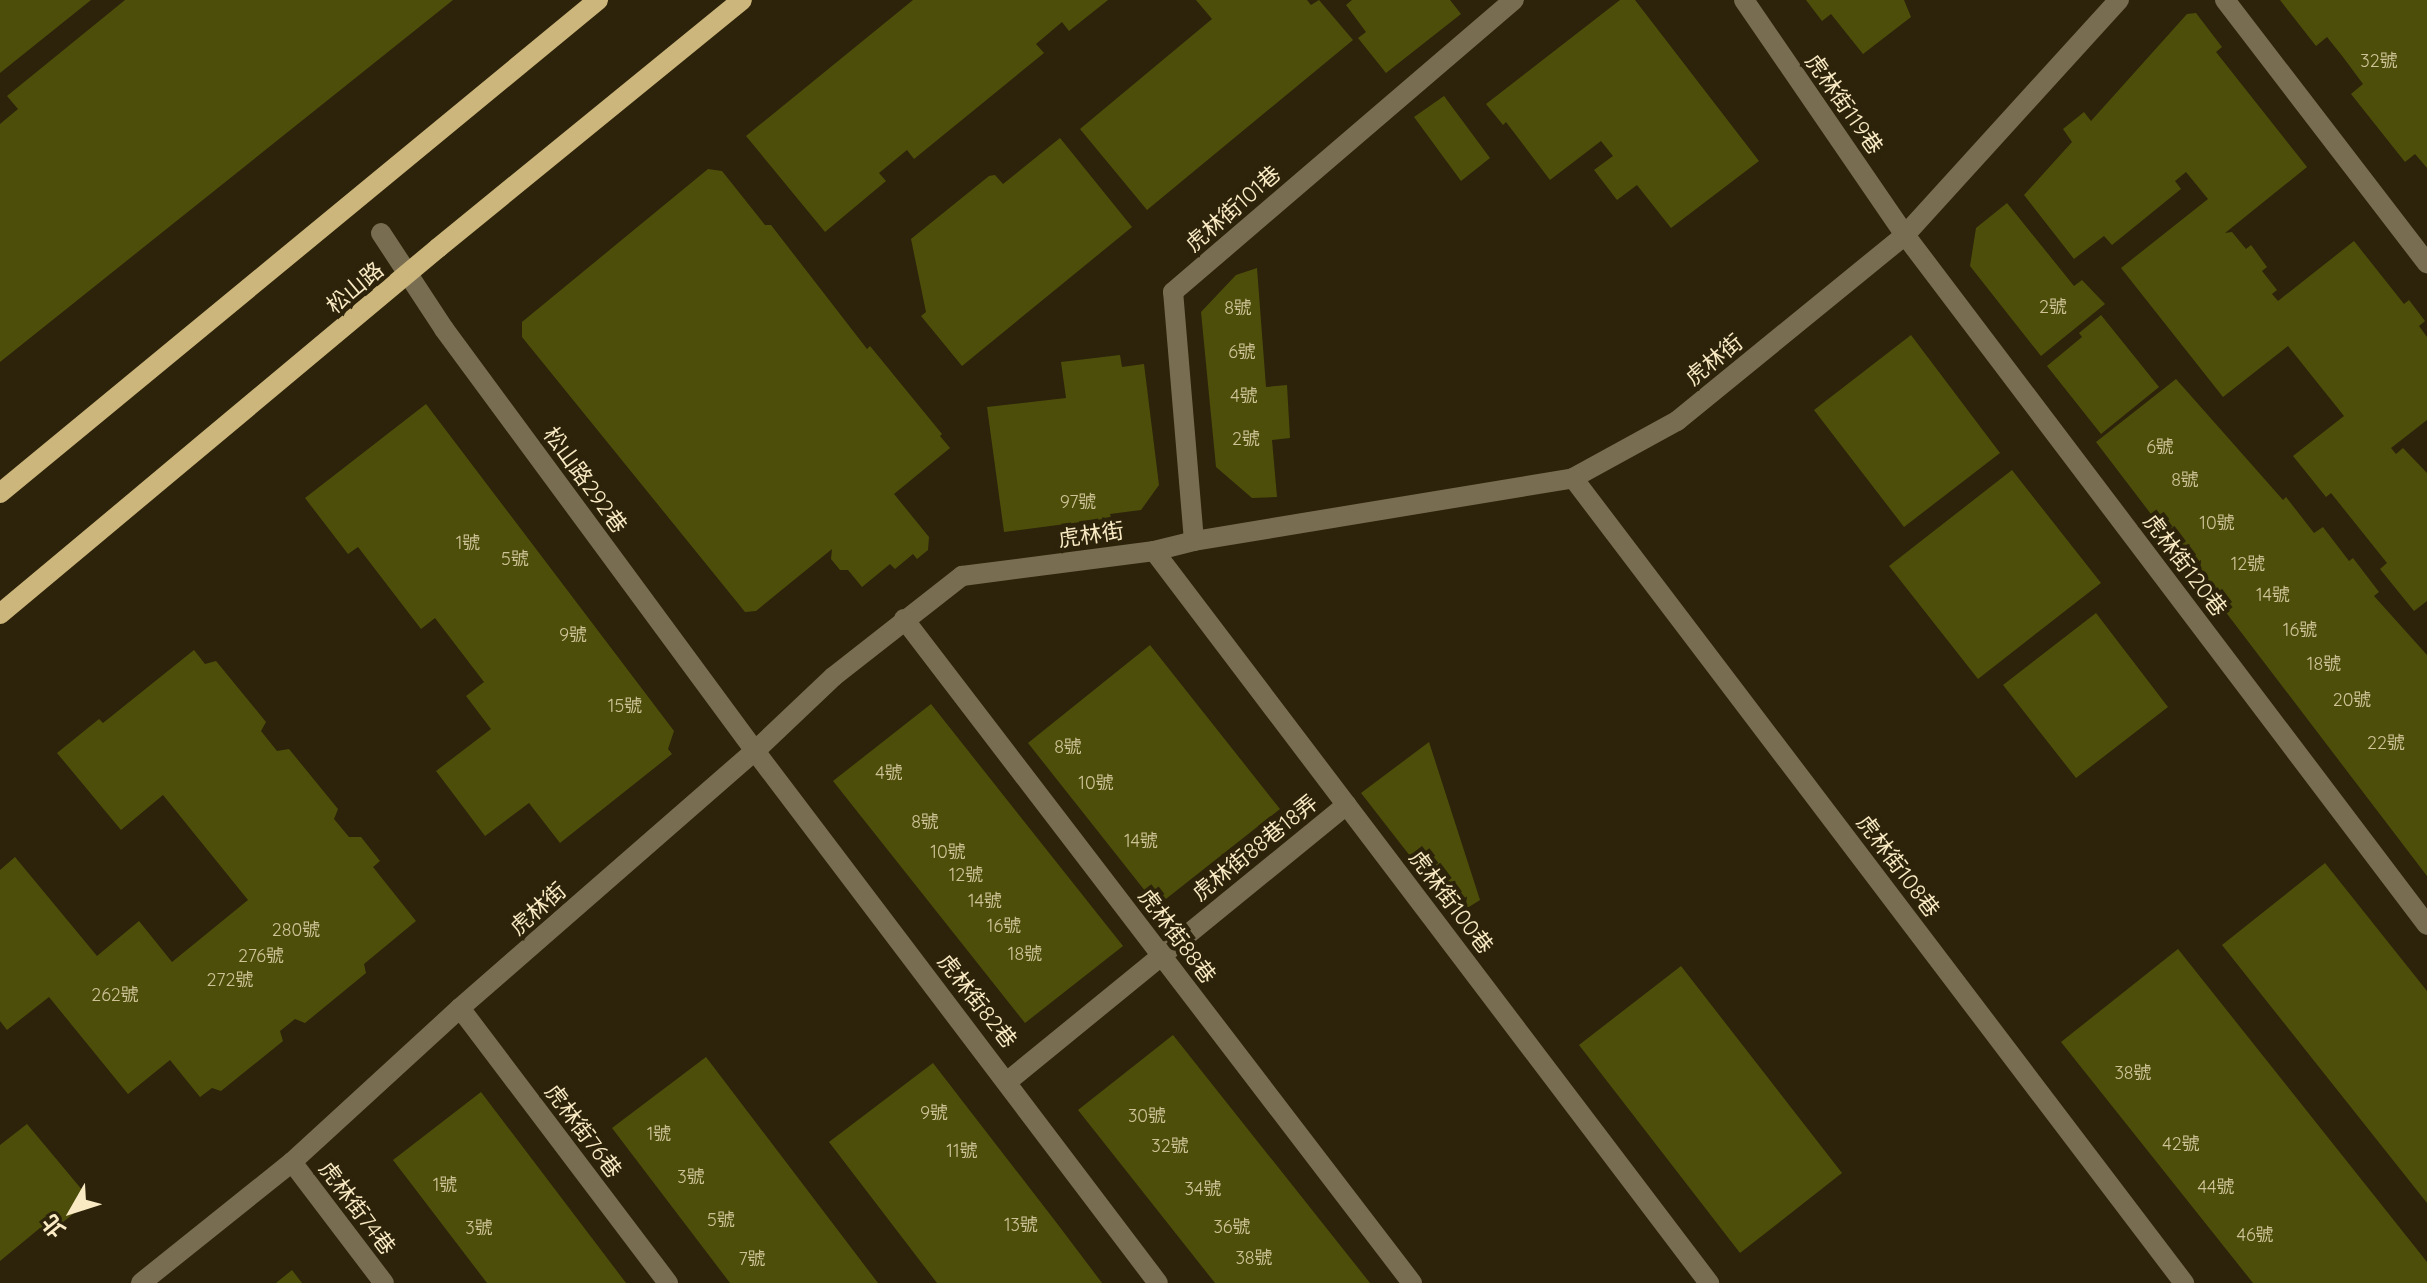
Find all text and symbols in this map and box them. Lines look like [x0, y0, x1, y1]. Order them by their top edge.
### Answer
street label: 虎林街119巷 [1800, 49, 1888, 159]
house number: 32號 [2360, 50, 2398, 72]
street label: 虎林街101巷 [1180, 161, 1286, 257]
street label: 松山路 [321, 257, 389, 319]
house number: 2號 [2039, 296, 2067, 318]
house number: 8號 [1224, 297, 1252, 319]
street label: 虎林街 [1680, 329, 1748, 391]
house number: 6號 [1228, 341, 1256, 363]
house number: 4號 [1230, 385, 1258, 407]
street label: 松山路292巷 [538, 422, 632, 538]
house number: 2號 [1232, 428, 1260, 450]
house number: 6號 [2146, 436, 2174, 458]
house number: 8號 [2171, 469, 2199, 491]
house number: 97號 [1060, 491, 1096, 513]
street label: 虎林街120巷 [2138, 509, 2232, 621]
house number: 10號 [2199, 512, 2235, 534]
street label: 虎林街 [1056, 517, 1126, 553]
house number: 1號 [456, 532, 480, 554]
house number: 5號 [501, 548, 529, 570]
house number: 12號 [2231, 553, 2265, 575]
house number: 14號 [2256, 584, 2290, 606]
house number: 16號 [2283, 619, 2317, 641]
house number: 9號 [559, 624, 587, 646]
house number: 18號 [2307, 653, 2341, 675]
house number: 20號 [2333, 689, 2371, 711]
house number: 15號 [608, 695, 642, 717]
house number: 22號 [2367, 732, 2405, 754]
house number: 8號 [1054, 736, 1082, 758]
house number: 4號 [875, 762, 903, 784]
house number: 10號 [1078, 772, 1114, 794]
street label: 虎林街88巷18弄 [1187, 789, 1323, 907]
street label: 虎林街108巷 [1851, 810, 1945, 922]
house number: 8號 [911, 811, 939, 833]
house number: 14號 [1124, 830, 1158, 852]
house number: 10號 [930, 841, 966, 863]
street label: 虎林街100巷 [1404, 845, 1498, 959]
house number: 12號 [949, 864, 983, 886]
street label: 虎林街 [504, 877, 572, 941]
street label: 虎林街88巷 [1133, 883, 1221, 989]
house number: 14號 [968, 890, 1002, 912]
house number: 16號 [987, 915, 1021, 937]
house number: 280號 [272, 919, 320, 941]
house number: 18號 [1008, 943, 1042, 965]
house number: 276號 [238, 945, 284, 967]
street label: 虎林街82巷 [932, 949, 1022, 1053]
house number: 272號 [207, 969, 253, 991]
house number: 262號 [91, 984, 139, 1006]
house number: 38號 [2114, 1062, 2152, 1084]
street label: 虎林街76巷 [539, 1079, 627, 1183]
house number: 9號 [920, 1102, 948, 1124]
house number: 30號 [1128, 1105, 1166, 1127]
house number: 1號 [647, 1123, 671, 1145]
house number: 42號 [2162, 1133, 2200, 1155]
house number: 32號 [1151, 1135, 1189, 1157]
house number: 11號 [946, 1140, 978, 1162]
street label: 虎林街74巷 [313, 1156, 401, 1260]
house number: 3號 [677, 1166, 705, 1188]
north arrow [32, 1171, 112, 1251]
house number: 1號 [433, 1174, 457, 1196]
house number: 44號 [2198, 1176, 2234, 1198]
house number: 34號 [1185, 1178, 1221, 1200]
text: 北 [36, 1209, 71, 1243]
house number: 5號 [707, 1209, 735, 1231]
house number: 13號 [1004, 1214, 1038, 1236]
house number: 36號 [1213, 1216, 1251, 1238]
house number: 3號 [465, 1217, 493, 1239]
house number: 46號 [2236, 1224, 2274, 1246]
house number: 38號 [1235, 1247, 1273, 1269]
house number: 7號 [738, 1248, 766, 1270]

